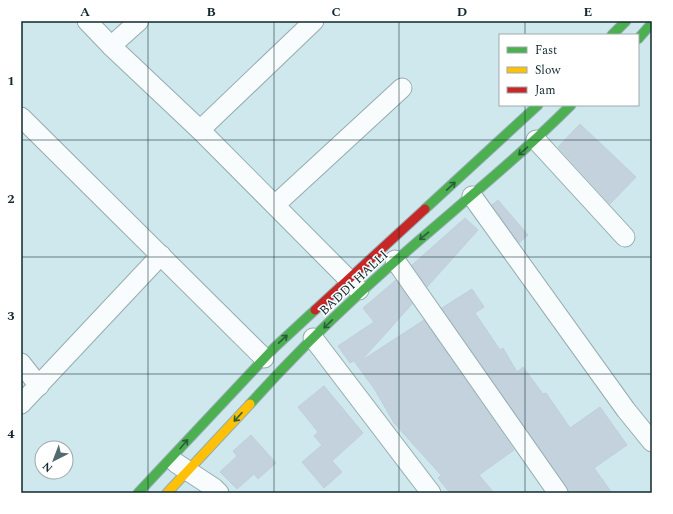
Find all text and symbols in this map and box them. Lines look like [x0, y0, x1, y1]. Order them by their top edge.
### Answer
text: A [80, 2, 90, 22]
text: B [206, 2, 216, 22]
text: C [331, 2, 341, 22]
text: D [457, 2, 467, 22]
text: E [584, 2, 593, 22]
legend [499, 34, 639, 106]
text: Fast [535, 41, 557, 60]
text: Slow [535, 61, 561, 80]
text: 1 [7, 71, 15, 91]
text: Jam [535, 81, 556, 100]
one-way arrow [517, 147, 528, 156]
one-way arrow [446, 181, 456, 190]
text: 2 [7, 189, 15, 209]
one-way arrow [419, 232, 430, 241]
street label: BADDI HALLI [315, 245, 393, 320]
text: 3 [7, 306, 15, 326]
one-way arrow [323, 319, 333, 328]
one-way arrow [277, 335, 288, 344]
one-way arrow [234, 412, 243, 422]
text: 4 [7, 424, 15, 444]
one-way arrow [180, 439, 189, 450]
north arrow [34, 440, 74, 480]
text: N [39, 458, 57, 476]

